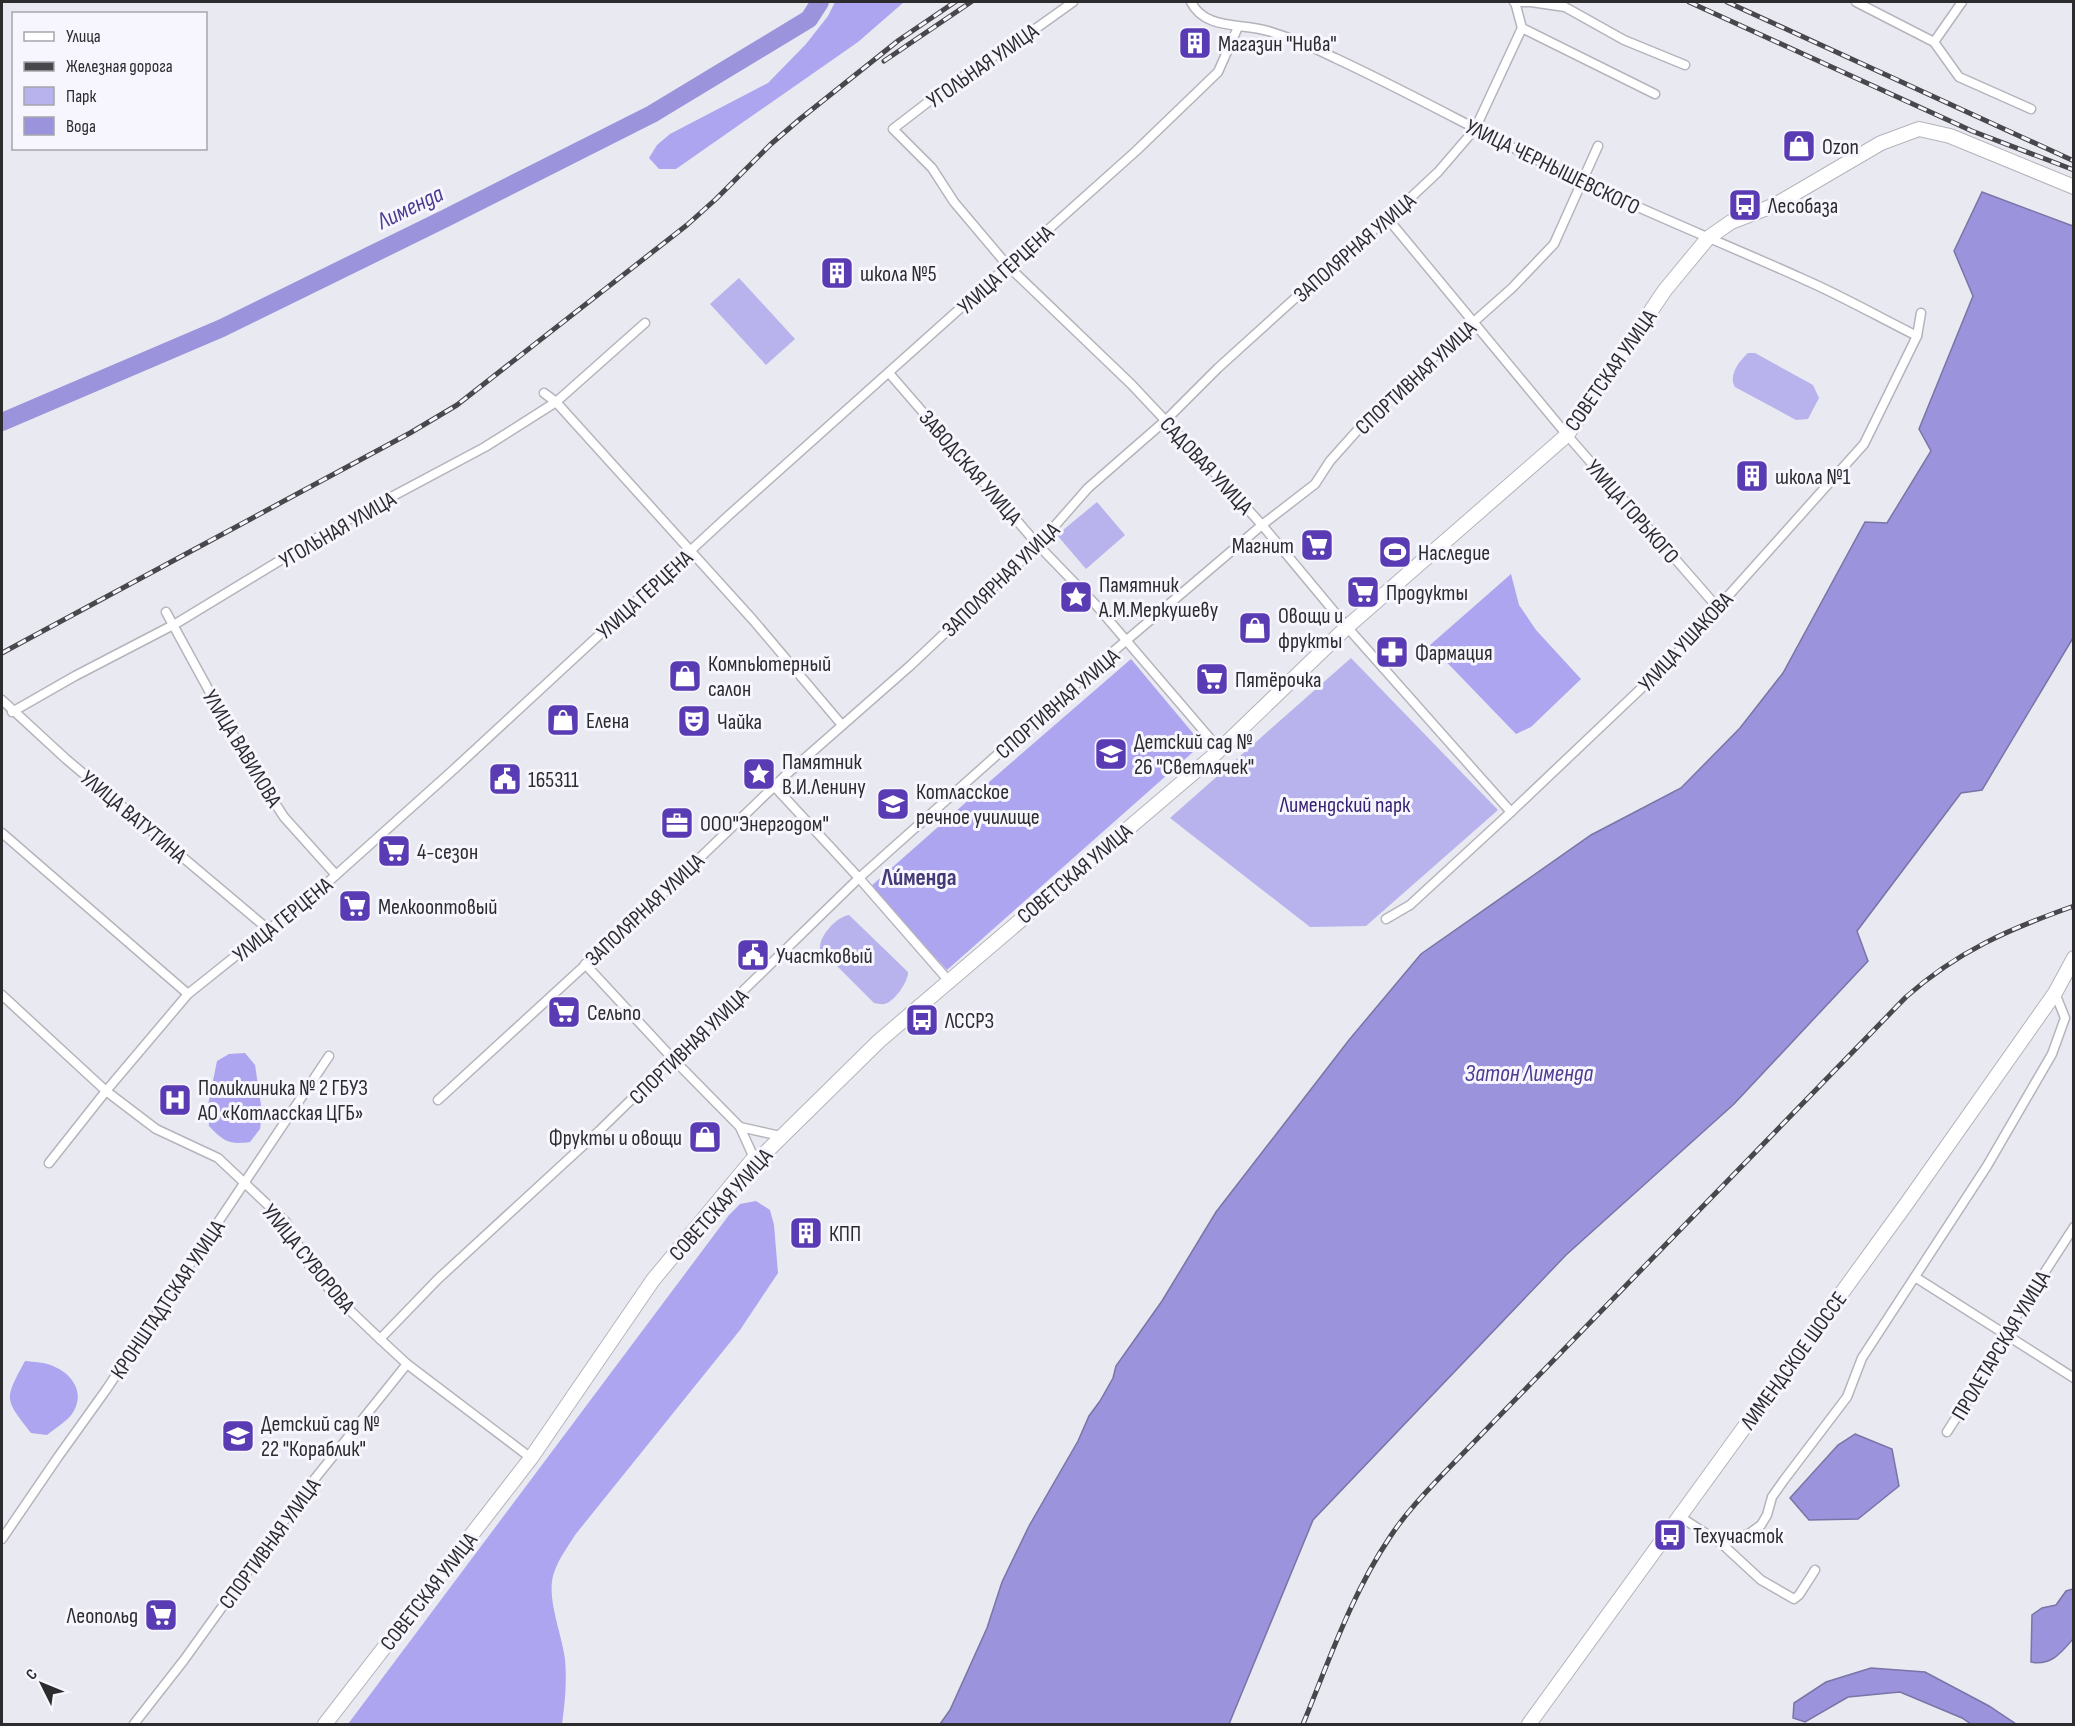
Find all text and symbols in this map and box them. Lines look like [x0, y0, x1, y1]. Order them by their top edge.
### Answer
legend [12, 12, 207, 150]
street label: УГОЛЬНАЯ УЛИЦА [922, 18, 1044, 115]
building icon: Магазин "Нива" [1177, 25, 1213, 61]
text: Улица [66, 26, 101, 47]
place label: Магазин "Нива" [1218, 31, 1337, 58]
text: Железная дорога [66, 56, 173, 77]
text: Парк [66, 86, 97, 107]
street label: УЛИЦА ЧЕРНЫШЕВСКОГО [1461, 113, 1644, 221]
text: Вода [66, 116, 96, 137]
shop icon: Ozon [1781, 128, 1817, 164]
place label: Ozon [1822, 134, 1859, 161]
water label: Лименда [372, 179, 448, 236]
street label: ЗАПОЛЯРНАЯ УЛИЦА [1288, 187, 1422, 309]
bus stop icon: Лесобаза [1727, 187, 1763, 223]
place label: Лесобаза [1767, 193, 1838, 220]
street label: УЛИЦА ГЕРЦЕНА [952, 219, 1060, 320]
building icon: школа №5 [819, 255, 855, 291]
place label: школа №5 [860, 261, 937, 288]
street label: СОВЕТСКАЯ УЛИЦА [1559, 304, 1663, 437]
street label: СПОРТИВНАЯ УЛИЦА [1350, 315, 1483, 441]
street label: ЗАВОДСКАЯ УЛИЦА [913, 405, 1028, 531]
street label: САДОВАЯ УЛИЦА [1154, 411, 1258, 521]
street label: УЛИЦА ГОРЬКОГО [1579, 454, 1684, 570]
building icon: школа №1 [1734, 458, 1770, 494]
place label: школа №1 [1775, 464, 1851, 491]
street label: УГОЛЬНАЯ УЛИЦА [275, 486, 401, 575]
street label: ЗАПОЛЯРНАЯ УЛИЦА [937, 517, 1066, 643]
supermarket icon: Магнит [1299, 527, 1335, 563]
place label: Магнит [1232, 533, 1294, 560]
sports icon: Наследие [1377, 534, 1413, 570]
place label: Наследие [1418, 540, 1490, 567]
street label: УЛИЦА ГЕРЦЕНА [591, 544, 699, 645]
place label: Памятник А.М.Меркушеву [1098, 572, 1219, 624]
supermarket icon: Продукты [1345, 574, 1381, 610]
place icon: Памятник А.М.Меркушеву [1058, 579, 1094, 615]
place label: Продукты [1386, 580, 1468, 607]
street label: УЛИЦА УШАКОВА [1633, 586, 1739, 697]
place label: Овощи и фрукты [1278, 603, 1343, 655]
shop icon: Овощи и фрукты [1237, 610, 1273, 646]
pharmacy icon: Фармация [1374, 634, 1410, 670]
place label: Фармация [1415, 640, 1493, 667]
street label: СПОРТИВНАЯ УЛИЦА [990, 643, 1126, 765]
place label: Компьютерный салон [708, 651, 831, 703]
shop icon: Компьютерный салон [667, 658, 703, 694]
supermarket icon: Пятёрочка [1194, 661, 1230, 697]
place label: Пятёрочка [1235, 667, 1322, 694]
street label: УЛИЦА ВАВИЛОВА [196, 685, 288, 813]
shop icon: Елена [545, 702, 581, 738]
theatre icon: Чайка [676, 703, 712, 739]
place label: Елена [586, 708, 629, 735]
place label: Чайка [717, 709, 762, 736]
place label: Детский сад № 26 "Светлячек" [1134, 729, 1254, 781]
school or university icon: Детский сад № 26 "Светлячек" [1093, 736, 1129, 772]
place label: Памятник В.И.Ленину [782, 749, 866, 801]
place icon: Памятник В.И.Ленину [741, 756, 777, 792]
public building icon: 165311 [487, 761, 523, 797]
street label: УЛИЦА ВАТУТИНА [74, 765, 192, 870]
place label: 165311 [528, 767, 579, 794]
place label: Котласское речное училище [916, 779, 1040, 831]
school or university icon: Котласское речное училище [875, 786, 911, 822]
park label: Лимендский парк [1279, 792, 1411, 819]
office icon: ООО"Энергодом" [659, 805, 695, 841]
place label: ООО"Энергодом" [700, 811, 829, 838]
street label: СОВЕТСКАЯ УЛИЦА [1012, 818, 1139, 930]
supermarket icon: 4-сезон [376, 833, 412, 869]
place label: 4-сезон [417, 839, 478, 866]
street label: ЗАПОЛЯРНАЯ УЛИЦА [580, 848, 711, 972]
district label: Ли́менда [880, 863, 957, 892]
street label: УЛИЦА ГЕРЦЕНА [228, 871, 339, 968]
supermarket icon: Мелкооптовый [337, 888, 373, 924]
place label: Мелкооптовый [378, 894, 497, 921]
public building icon: Участковый [735, 937, 771, 973]
place label: Участковый [776, 943, 873, 970]
street label: СПОРТИВНАЯ УЛИЦА [624, 983, 755, 1111]
supermarket icon: Сельпо [546, 994, 582, 1030]
place label: Сельпо [587, 1000, 641, 1027]
bus stop icon: ЛССРЗ [904, 1002, 940, 1038]
place label: ЛССРЗ [944, 1008, 994, 1035]
water label: Затон Лименда [1465, 1059, 1593, 1088]
place label: Поликлиника № 2 ГБУЗ АО «Котласская ЦГБ» [197, 1075, 368, 1127]
hospital icon: Поликлиника № 2 ГБУЗ АО «Котласская ЦГБ» [157, 1082, 193, 1118]
shop icon: Фрукты и овощи [687, 1119, 723, 1155]
place label: Фрукты и овощи [549, 1125, 682, 1152]
street label: СОВЕТСКАЯ УЛИЦА [664, 1143, 779, 1267]
street label: УЛИЦА СУВОРОВА [256, 1199, 361, 1320]
street label: КРОНШТАДТСКАЯ УЛИЦА [105, 1215, 232, 1384]
building icon: КПП [788, 1215, 824, 1251]
place label: КПП [829, 1221, 861, 1248]
street label: ПРОЛЕТАРСКАЯ УЛИЦА [1946, 1266, 2057, 1425]
street label: ЛИМЕНДСКОЕ ШОССЕ [1735, 1287, 1853, 1436]
place label: Детский сад № 22 "Кораблик" [261, 1411, 380, 1463]
school or university icon: Детский сад № 22 "Кораблик" [220, 1418, 256, 1454]
street label: СПОРТИВНАЯ УЛИЦА [214, 1473, 327, 1615]
bus stop icon: Техучасток [1652, 1517, 1688, 1553]
place label: Техучасток [1693, 1523, 1784, 1550]
street label: СОВЕТСКАЯ УЛИЦА [375, 1527, 484, 1656]
supermarket icon: Леопольд [143, 1597, 179, 1633]
place label: Леопольд [66, 1603, 138, 1630]
north arrow [12, 1654, 72, 1714]
text: С [22, 1665, 42, 1684]

